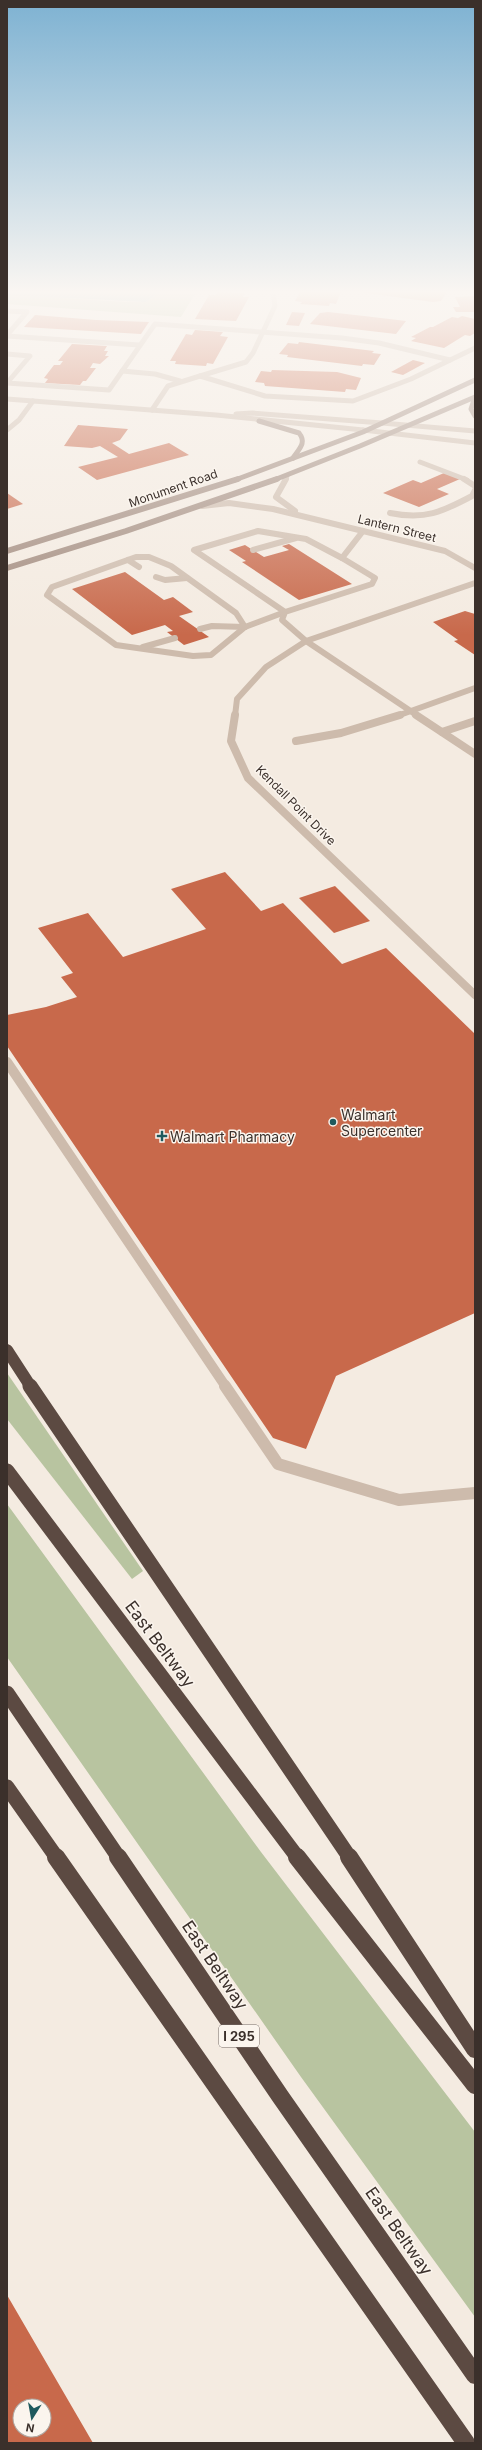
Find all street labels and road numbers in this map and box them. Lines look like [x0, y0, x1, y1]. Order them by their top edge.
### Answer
street label: Monument Road [127, 466, 219, 510]
street label: Lantern Street [356, 511, 438, 545]
street label: Kendall Point Drive [253, 762, 339, 848]
street label: East Beltway [121, 1597, 199, 1692]
street label: East Beltway [178, 1917, 252, 2014]
road number: I 295 [219, 2025, 259, 2047]
street label: East Beltway [361, 2183, 437, 2279]

